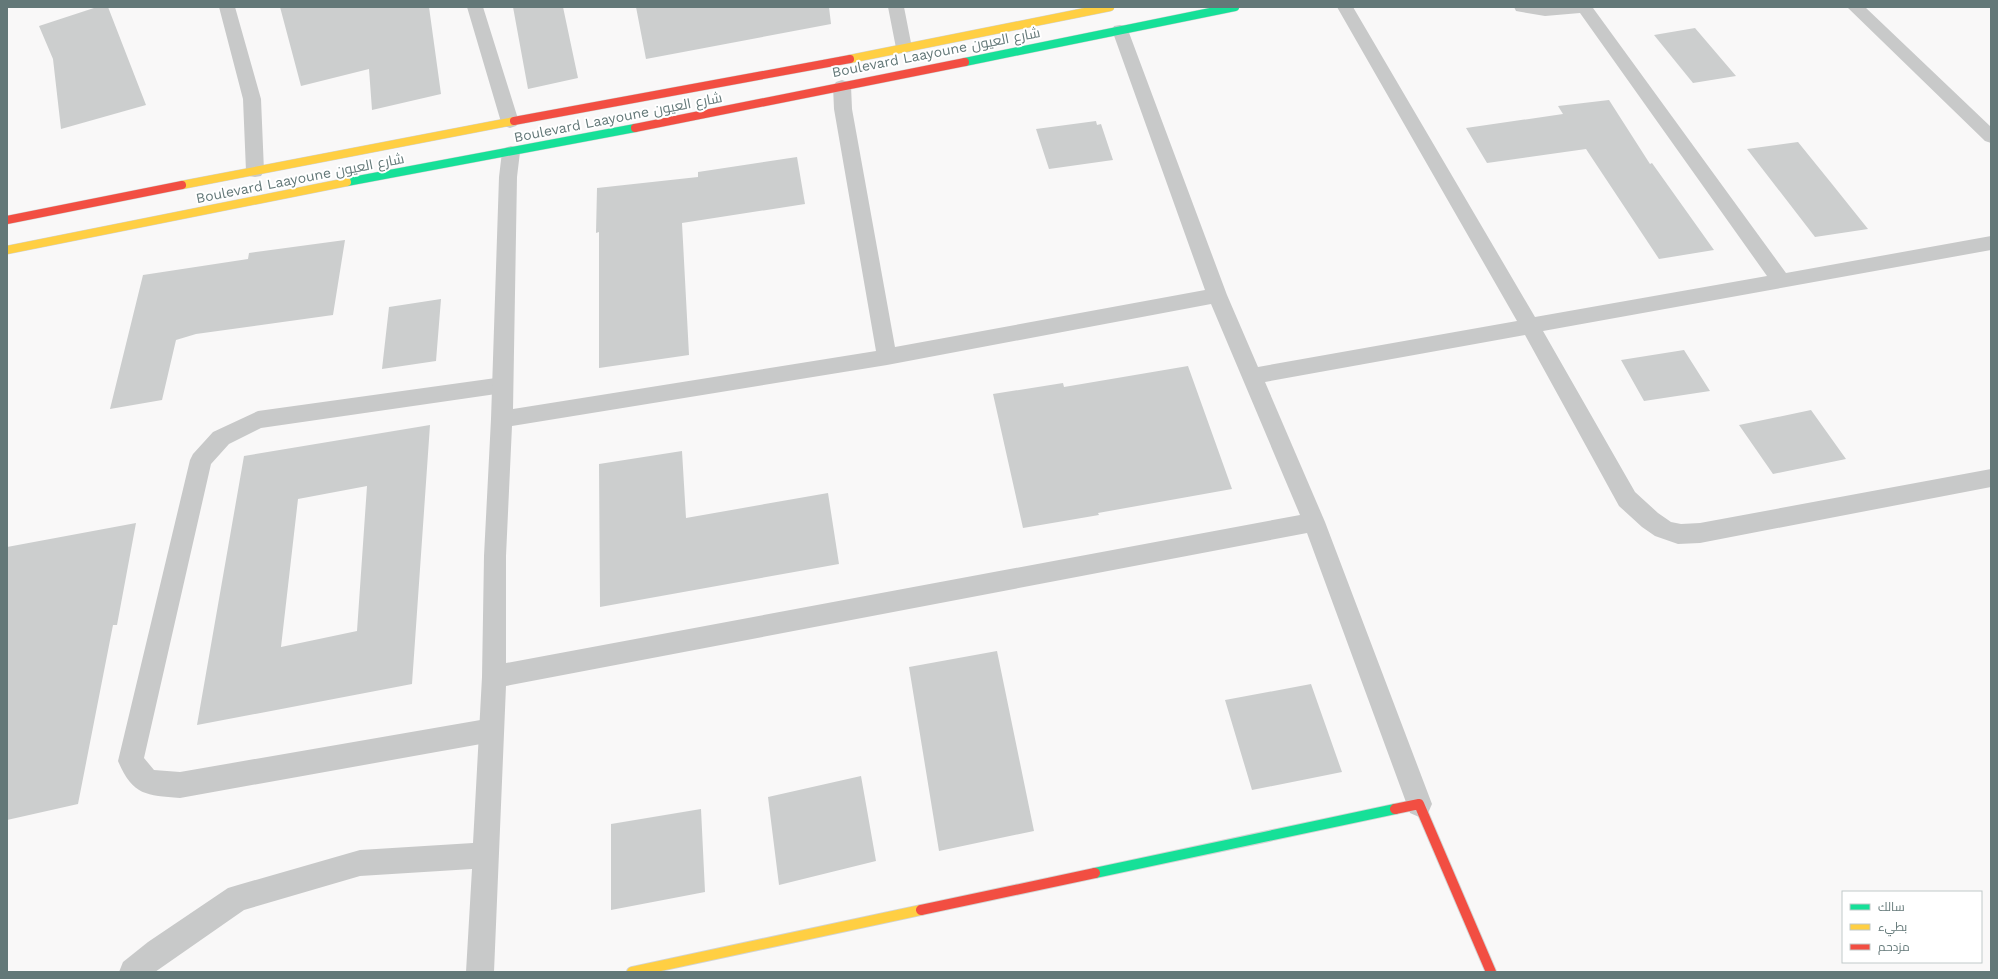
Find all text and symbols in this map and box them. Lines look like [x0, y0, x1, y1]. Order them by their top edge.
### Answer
street label: Boulevard Laayoune شارع العيون [830, 24, 1042, 81]
street label: Boulevard Laayoune شارع العيون [512, 89, 724, 146]
street label: Boulevard Laayoune شارع العيون [194, 150, 406, 207]
legend [1842, 891, 1982, 963]
text: سالك [1878, 900, 1905, 914]
text: بطيء [1878, 920, 1907, 937]
text: مزدحم [1878, 940, 1910, 955]

